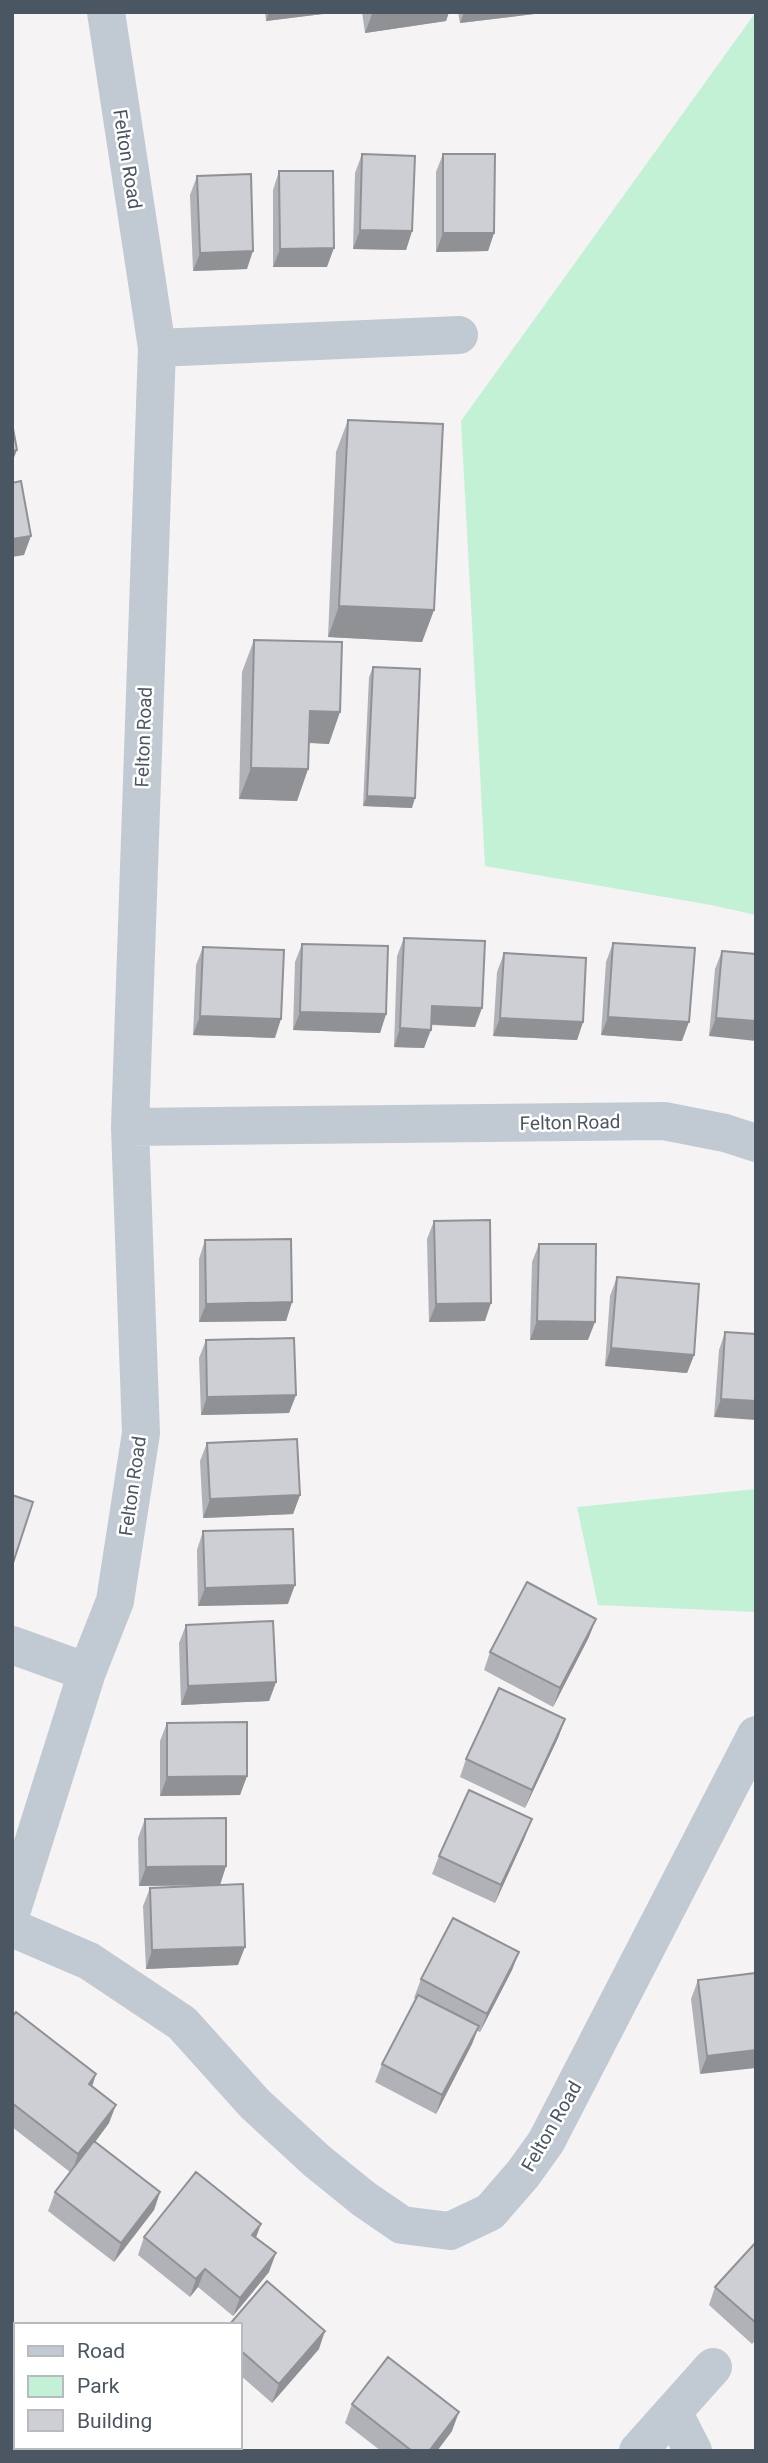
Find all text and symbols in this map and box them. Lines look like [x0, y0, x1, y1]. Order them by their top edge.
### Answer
street label: Felton Road [108, 108, 147, 211]
street label: Felton Road [130, 686, 157, 788]
street label: Felton Road [519, 1110, 621, 1135]
street label: Felton Road [114, 1435, 151, 1538]
street label: Felton Road [516, 2077, 587, 2176]
legend [14, 2323, 242, 2449]
text: Road [77, 2339, 125, 2363]
text: Park [77, 2374, 120, 2398]
text: Building [77, 2409, 152, 2433]

